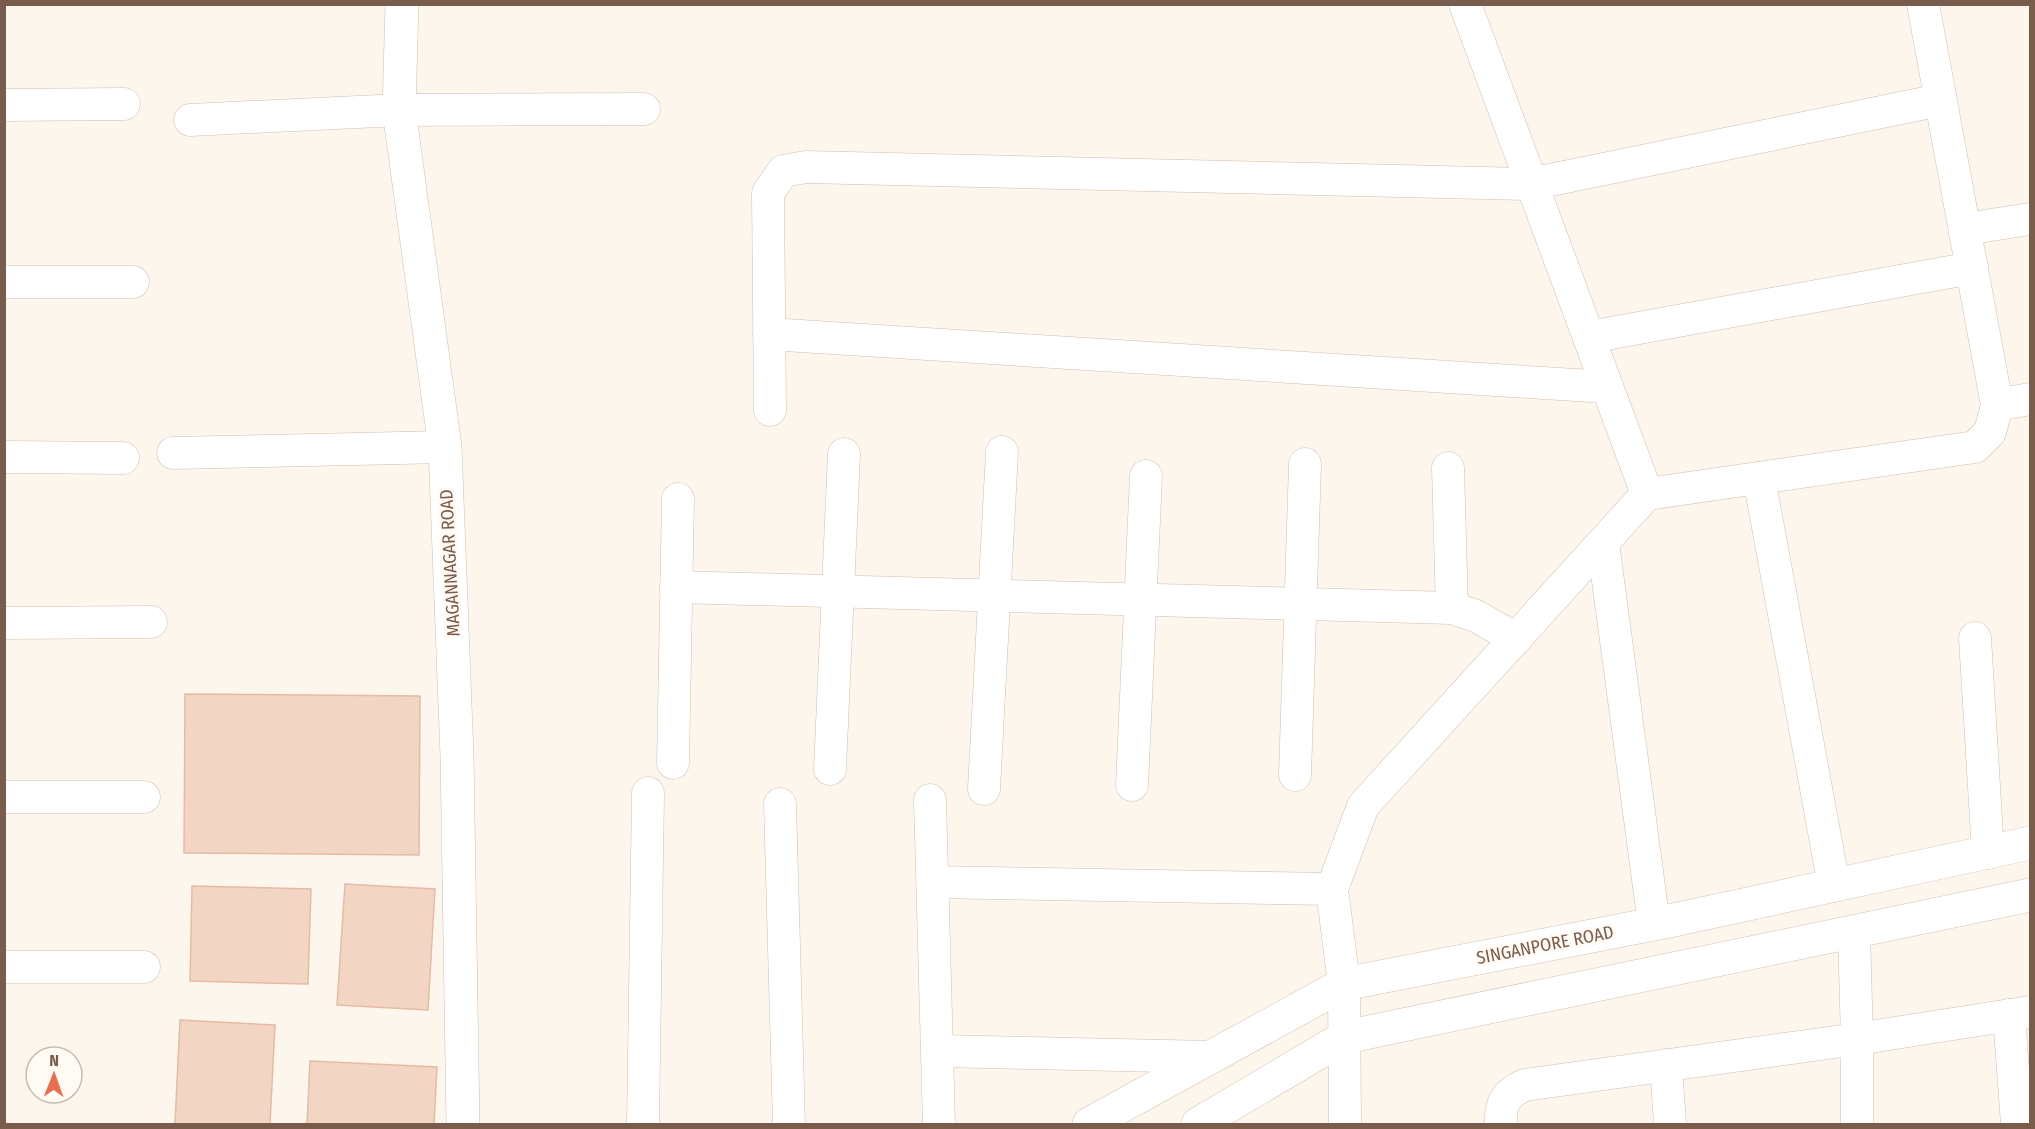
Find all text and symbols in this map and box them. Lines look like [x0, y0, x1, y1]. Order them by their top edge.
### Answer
street label: MAGANNAGAR ROAD [435, 489, 465, 637]
street label: SINGANPORE ROAD [1475, 921, 1615, 969]
north arrow [24, 1045, 84, 1105]
text: N [49, 1051, 59, 1070]

